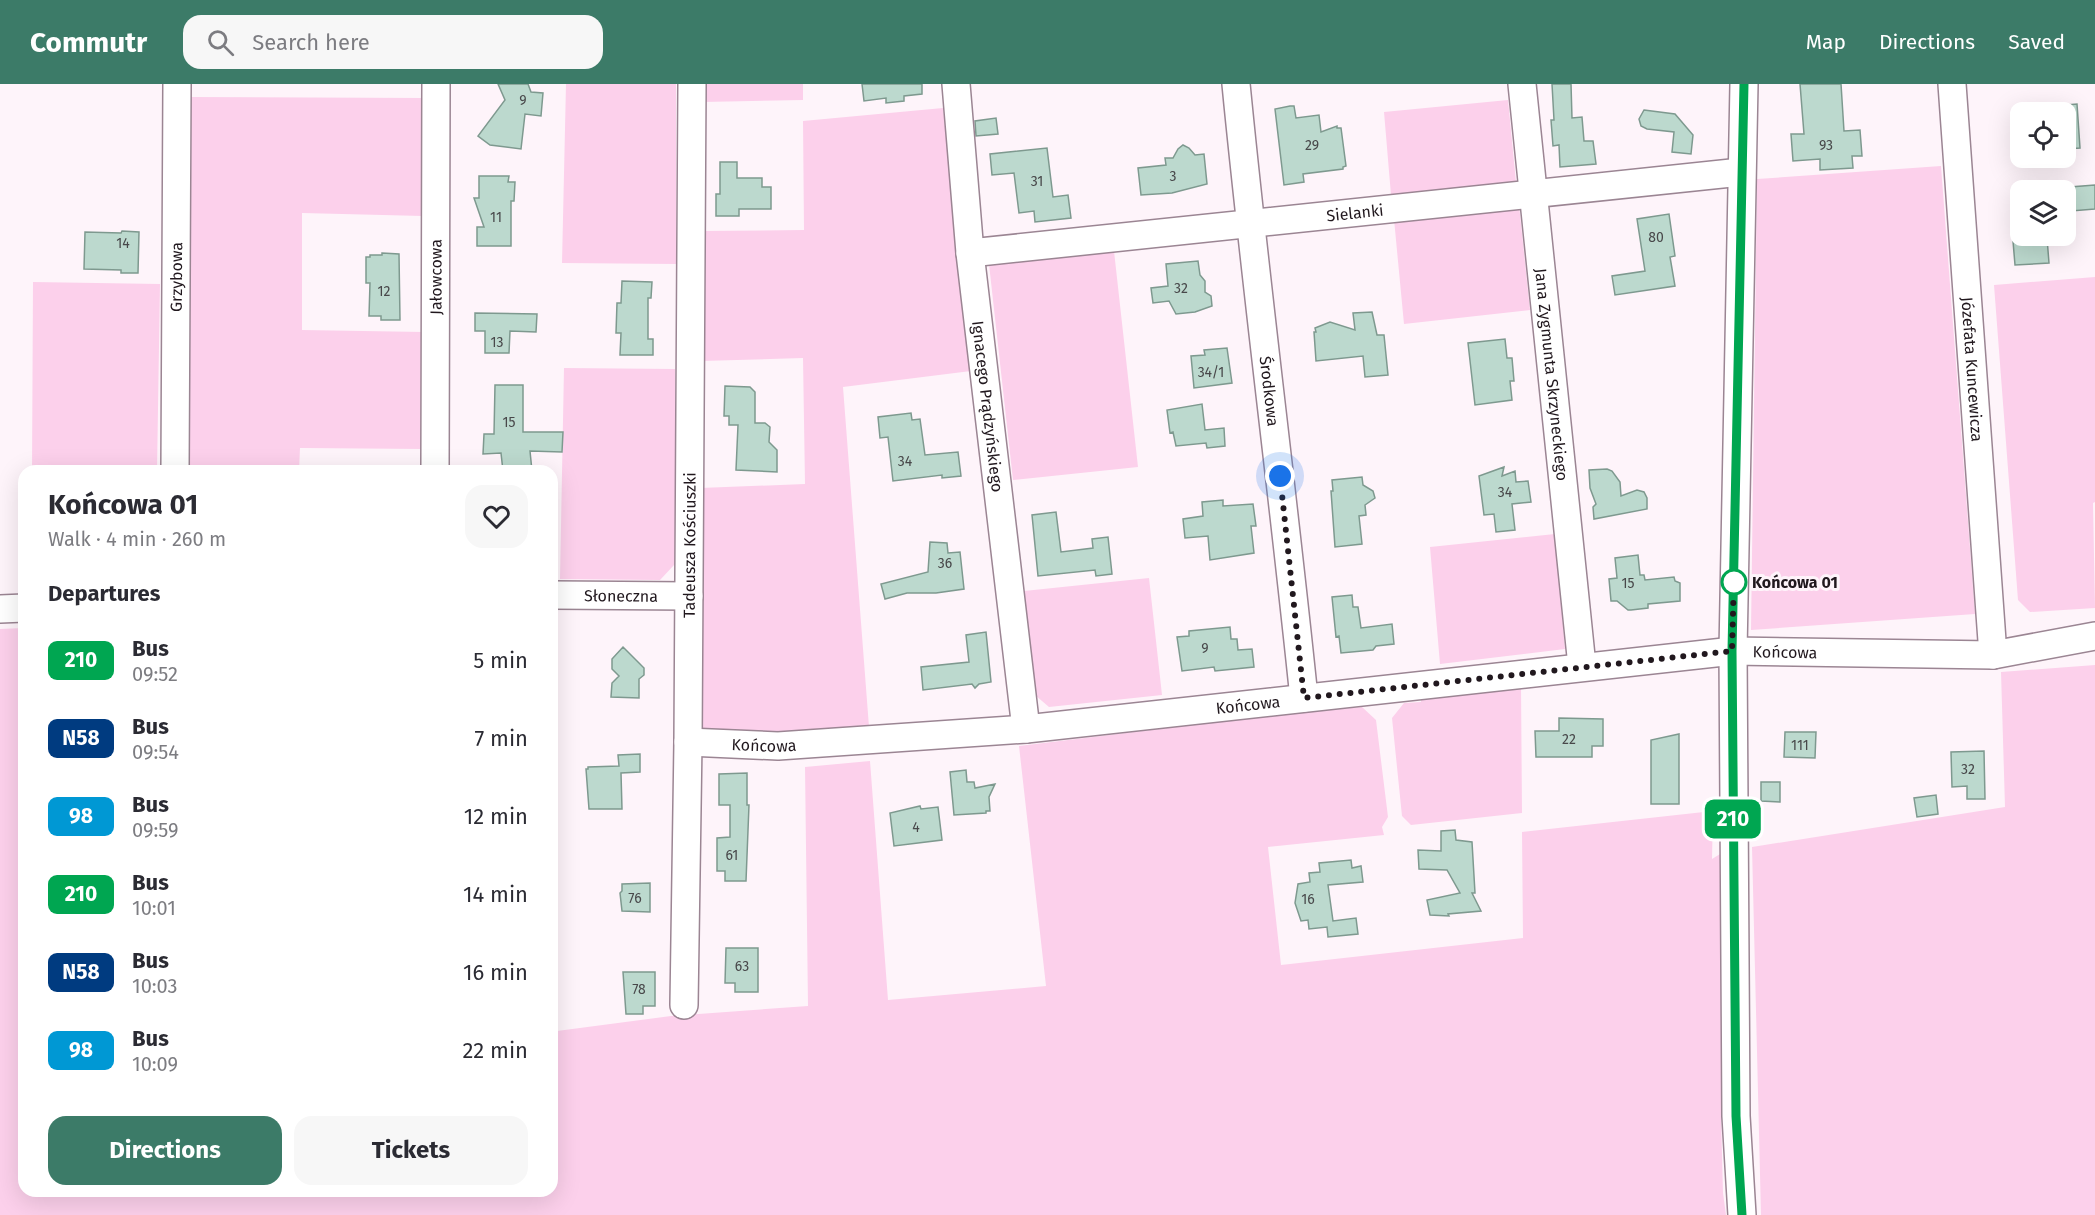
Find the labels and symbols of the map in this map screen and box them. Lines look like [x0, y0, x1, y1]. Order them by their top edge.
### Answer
house number: 9 [519, 92, 527, 109]
house number: 29 [1305, 137, 1319, 154]
house number: 93 [1819, 137, 1833, 154]
house number: 3 [1170, 168, 1177, 185]
house number: 31 [1031, 173, 1043, 190]
street label: Sielanki [1325, 201, 1384, 226]
house number: 11 [490, 209, 502, 226]
house number: 80 [1648, 229, 1664, 246]
house number: 14 [116, 235, 130, 252]
street label: Jałowcowa [426, 239, 446, 315]
street label: Grzybowa [167, 242, 186, 312]
street label: Jana Zygmunta Skrzyneckiego [1531, 267, 1572, 482]
house number: 32 [1174, 280, 1188, 297]
house number: 12 [378, 283, 391, 300]
street label: Józefata Kuncewicza [1957, 296, 1987, 442]
street label: Ignacego Prądzyńskiego [968, 320, 1007, 493]
house number: 13 [490, 334, 504, 351]
street label: Środkowa [1256, 355, 1283, 427]
house number: 34/1 [1198, 364, 1224, 381]
house number: 15 [502, 414, 516, 431]
house number: 34 [898, 453, 913, 470]
your location [1265, 461, 1295, 491]
street label: Tadeusza Kościuszki [680, 472, 700, 618]
house number: 34 [1498, 484, 1513, 501]
house number: 36 [938, 555, 952, 572]
marker: Końcowa 01 [1721, 569, 1747, 595]
place label: Końcowa 01 [1752, 573, 1838, 592]
house number: 15 [1621, 575, 1635, 592]
street label: Słoneczna [584, 586, 658, 606]
house number: 9 [1201, 640, 1209, 657]
street label: Końcowa [1753, 642, 1817, 662]
street label: Końcowa [1215, 692, 1281, 718]
house number: 22 [1562, 731, 1576, 748]
street label: Końcowa [731, 735, 797, 756]
house number: 111 [1791, 737, 1809, 754]
house number: 32 [1961, 761, 1975, 778]
line badge: 210 [1698, 800, 1768, 838]
house number: 4 [912, 819, 920, 836]
house number: 61 [726, 847, 738, 864]
house number: 76 [628, 890, 642, 907]
house number: 16 [1301, 891, 1315, 908]
house number: 63 [735, 958, 749, 975]
house number: 78 [632, 981, 646, 998]

